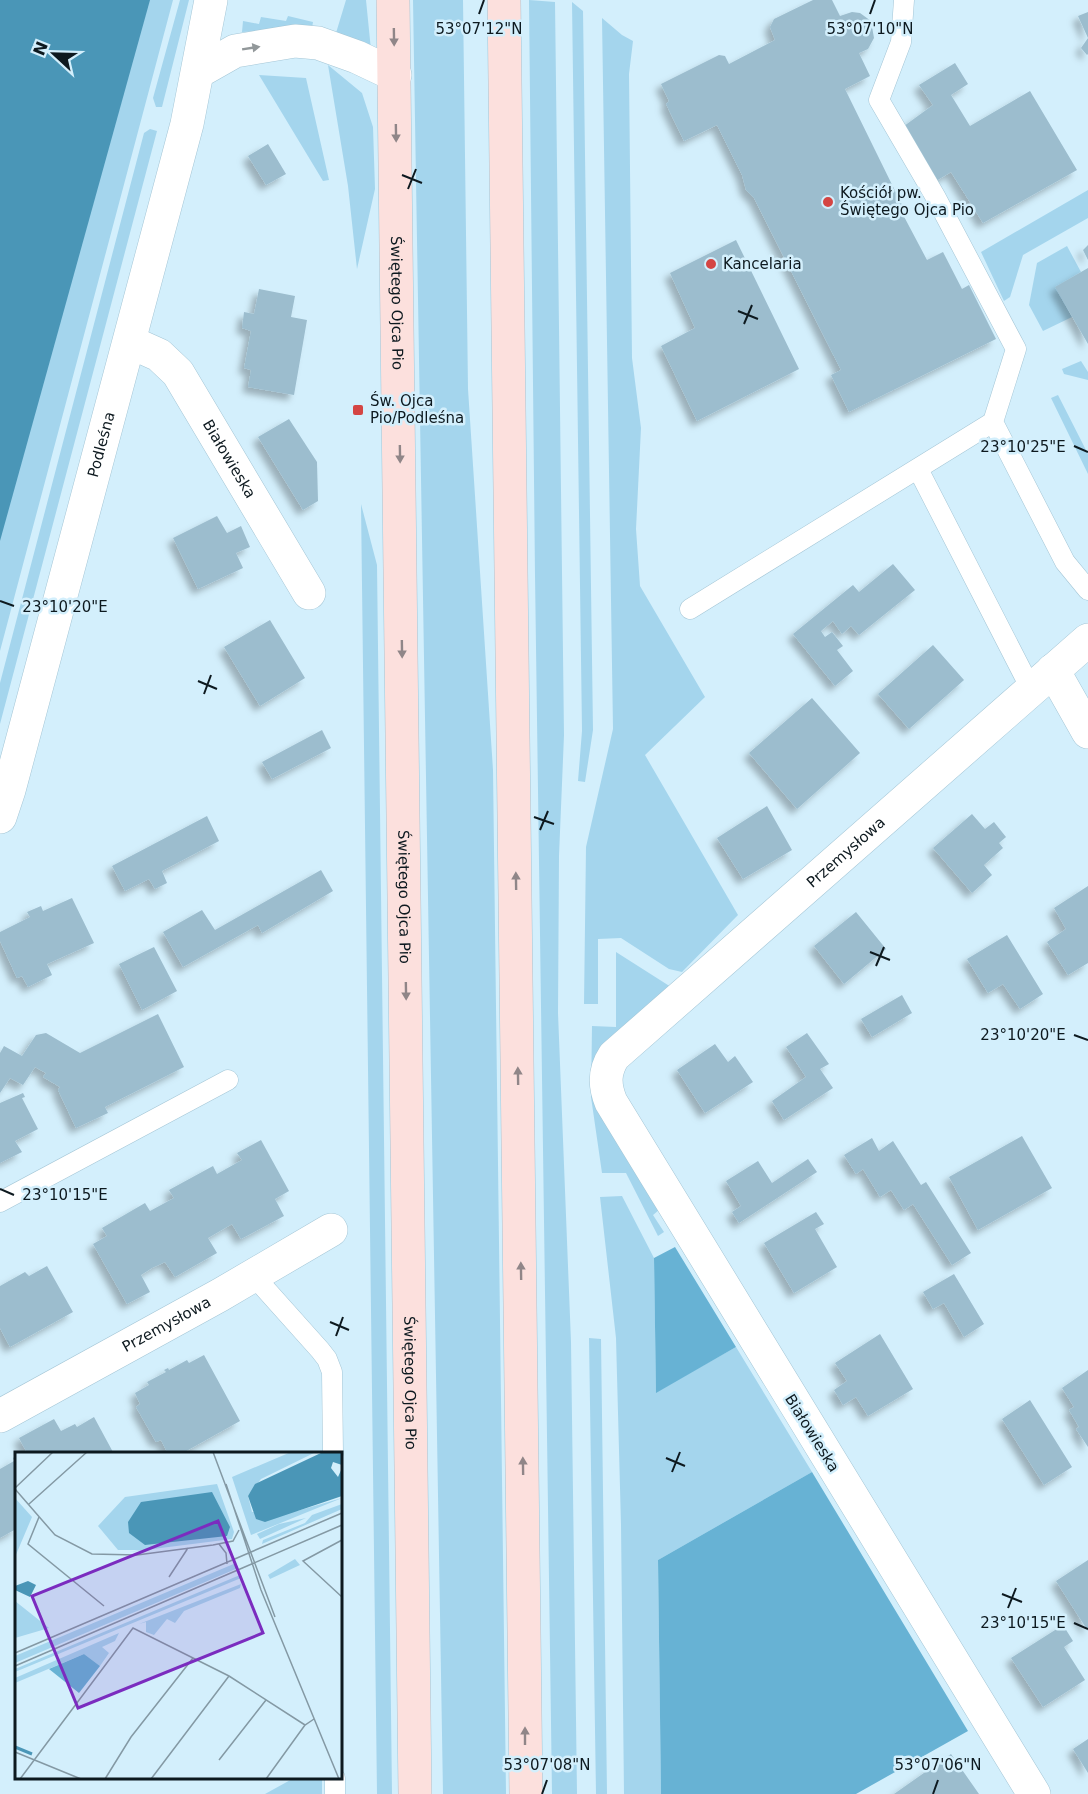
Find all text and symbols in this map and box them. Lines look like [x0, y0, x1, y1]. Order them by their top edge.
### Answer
text: 53°07'12"N [435, 20, 523, 38]
text: 53°07'10"N [826, 20, 914, 38]
north arrow [24, 24, 84, 84]
one-way arrow [389, 28, 399, 47]
text: N [29, 39, 52, 58]
one-way arrow [241, 44, 260, 53]
one-way arrow [391, 124, 400, 143]
place label: Kościół pw. Świętego Ojca Pio [840, 184, 974, 219]
marker: Kościół pw. Świętego Ojca Pio [821, 195, 835, 209]
street label: Świętego Ojca Pio [387, 236, 407, 370]
place label: Kancelaria [723, 255, 802, 273]
marker: Kancelaria [704, 257, 718, 271]
place label: Św. Ojca Pio/Podleśna [370, 391, 464, 427]
marker: Św. Ojca Pio/Podleśna [351, 403, 365, 417]
street label: Podleśna [84, 410, 119, 479]
street label: Białowieska [199, 416, 260, 501]
text: 23°10'25"E [980, 438, 1066, 456]
one-way arrow [395, 445, 404, 464]
text: 23°10'20"E [22, 598, 108, 616]
one-way arrow [397, 640, 407, 659]
street label: Przemysłowa [803, 813, 889, 892]
street label: Świętego Ojca Pio [394, 830, 414, 964]
one-way arrow [511, 871, 520, 890]
one-way arrow [401, 982, 411, 1001]
text: 23°10'20"E [980, 1026, 1066, 1044]
one-way arrow [513, 1066, 523, 1085]
text: 23°10'15"E [22, 1186, 108, 1204]
one-way arrow [516, 1261, 525, 1280]
street label: Przemysłowa [119, 1293, 214, 1356]
street label: Świętego Ojca Pio [400, 1316, 420, 1450]
street label: Białowieska [781, 1391, 843, 1475]
inset map [15, 1452, 342, 1779]
one-way arrow [518, 1456, 528, 1475]
text: 23°10'15"E [980, 1614, 1066, 1632]
one-way arrow [520, 1726, 530, 1745]
text: 53°07'08"N [503, 1756, 591, 1774]
text: 53°07'06"N [894, 1756, 982, 1774]

